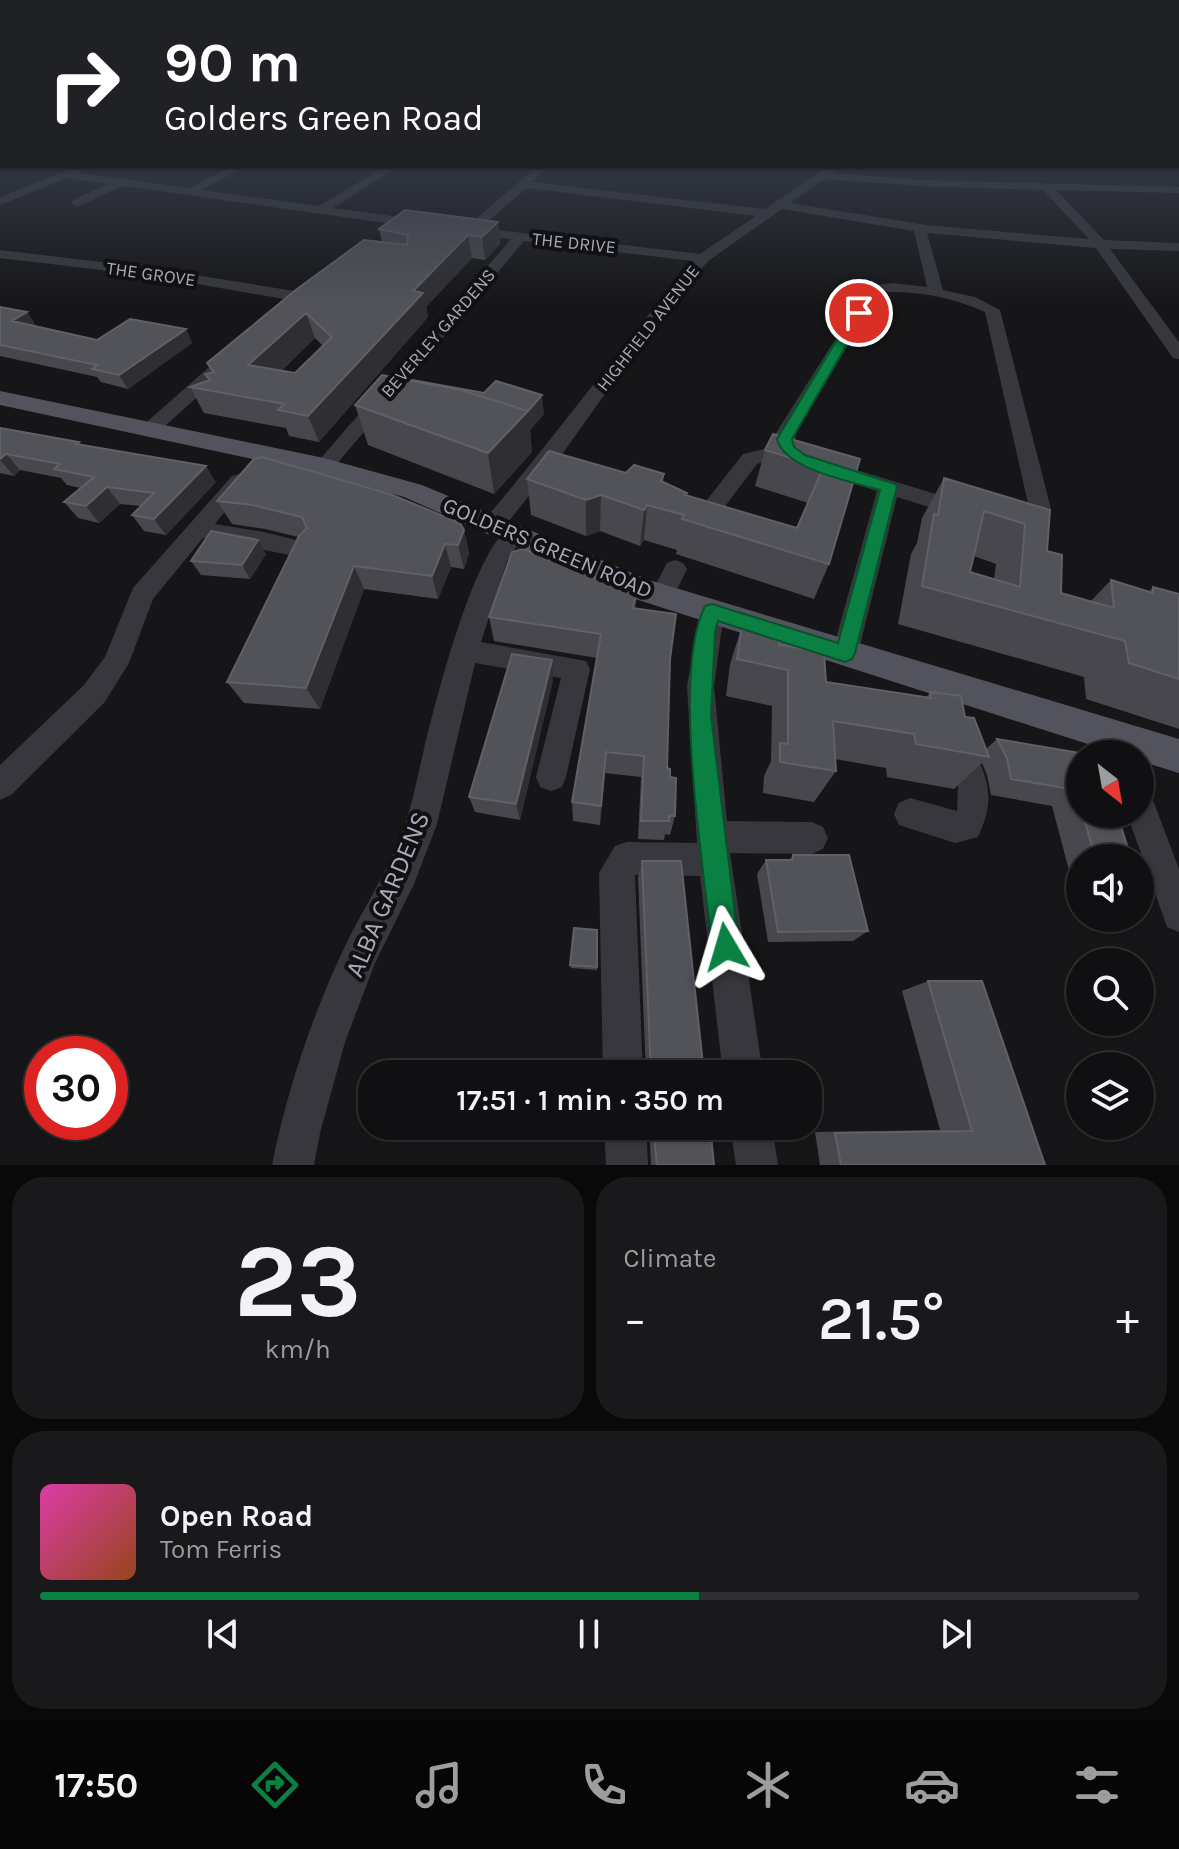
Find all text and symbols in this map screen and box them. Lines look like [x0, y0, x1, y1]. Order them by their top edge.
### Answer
text: 90 m [164, 30, 301, 95]
icon: right [32, 32, 136, 136]
text: Golders Green Road [164, 97, 484, 139]
street label: THE DRIVE [531, 228, 617, 258]
street label: THE GROVE [105, 257, 197, 291]
street label: HIGHFIELD AVENUE [592, 261, 704, 395]
street label: BEVERLEY GARDENS [376, 264, 500, 402]
pin [825, 279, 893, 347]
icon: arrive [837, 291, 881, 335]
street label: GOLDERS GREEN ROAD [439, 492, 656, 604]
north arrow [1066, 740, 1154, 828]
map controls [1066, 740, 1154, 1140]
street label: ALBA GARDENS [339, 807, 436, 982]
button: sound [1066, 844, 1154, 932]
position arrow [684, 905, 768, 989]
button: search [1066, 948, 1154, 1036]
speed limit sign: 30 [24, 1036, 128, 1140]
button: layers [1066, 1052, 1154, 1140]
text: 17:51 · 1 min · 350 m [456, 1082, 724, 1118]
text: 23 [234, 1221, 362, 1342]
text: Climate [624, 1243, 716, 1274]
text: 21.5° [818, 1284, 944, 1354]
text: − [624, 1294, 647, 1345]
text: + [1116, 1294, 1139, 1345]
text: km/h [265, 1334, 331, 1365]
text: Open Road [160, 1498, 313, 1534]
text: Tom Ferris [160, 1534, 282, 1565]
icon: previous [201, 1612, 245, 1656]
icon: pause [567, 1612, 611, 1656]
icon: next [934, 1612, 978, 1656]
icon: directions [247, 1757, 303, 1813]
icon: music [411, 1757, 467, 1813]
icon: phone [576, 1757, 632, 1813]
icon: climate [740, 1757, 796, 1813]
icon: car [904, 1757, 960, 1813]
icon: filters [1069, 1757, 1125, 1813]
text: 17:50 [54, 1764, 138, 1806]

